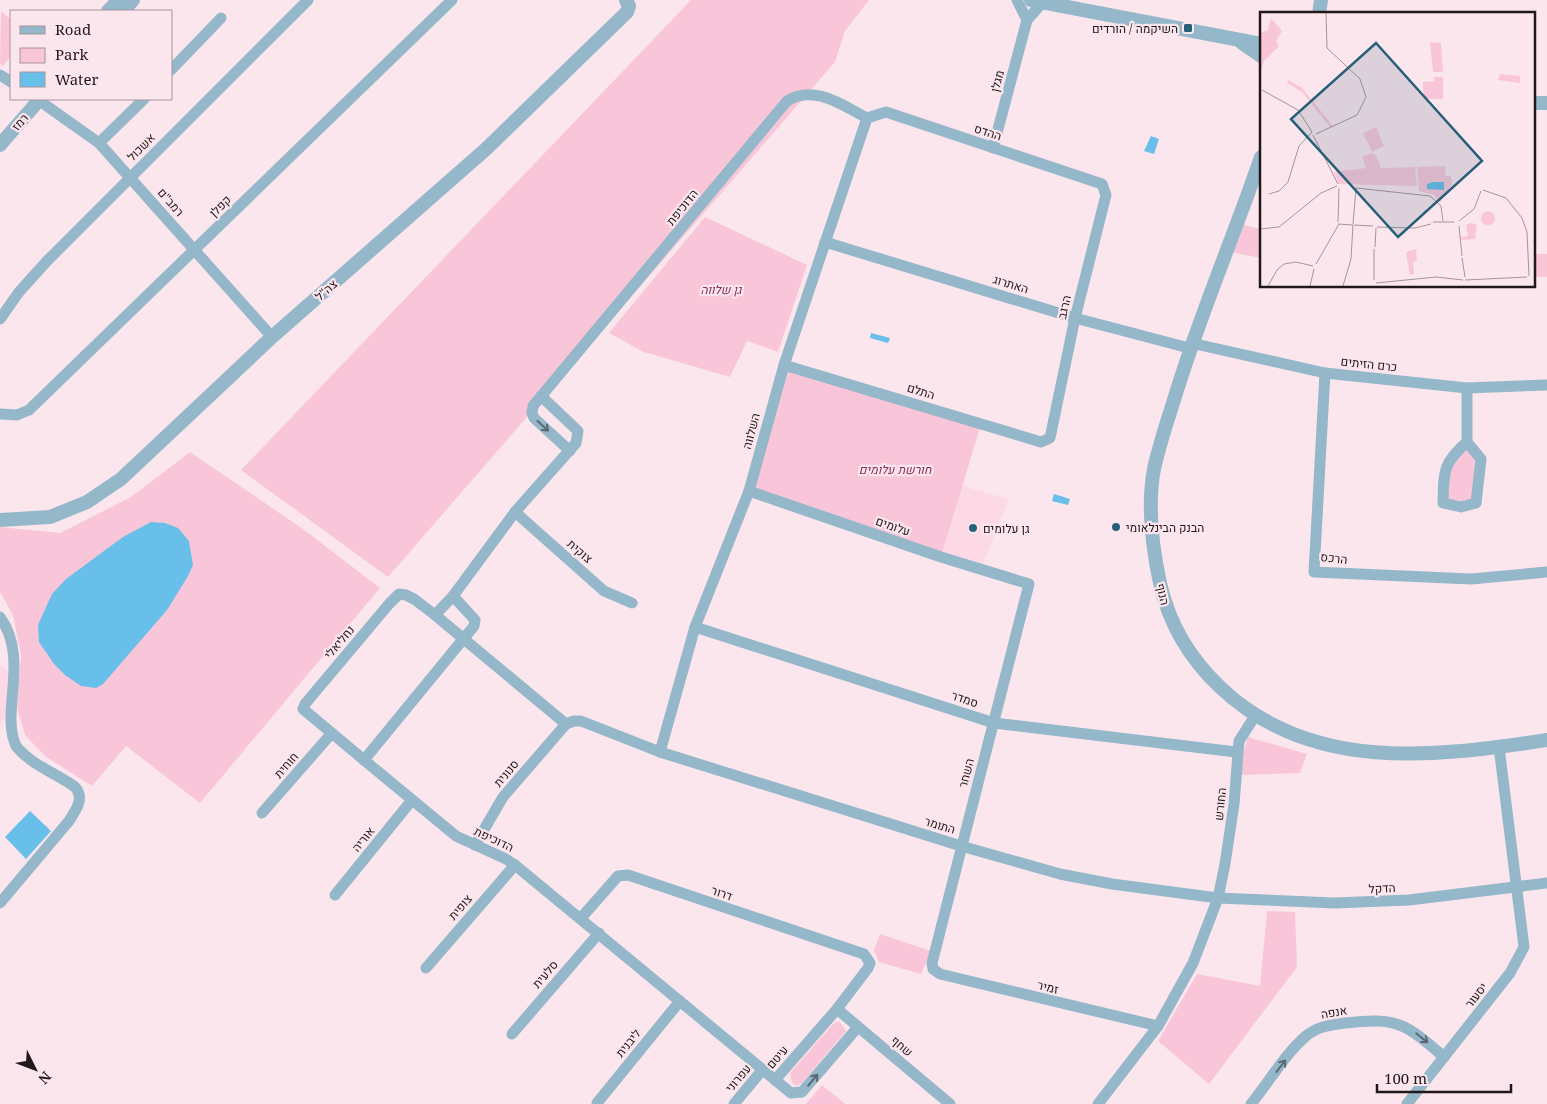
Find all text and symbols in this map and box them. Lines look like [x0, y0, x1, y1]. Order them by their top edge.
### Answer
legend [10, 10, 172, 100]
inset map [1260, 12, 1534, 288]
text: Road [55, 19, 91, 39]
place label: השיקמה / הורדים [1092, 20, 1178, 37]
marker: השיקמה / הורדים [1182, 22, 1194, 34]
text: Park [55, 44, 89, 64]
street label: מגלן [986, 68, 1008, 94]
text: Water [55, 69, 98, 89]
street label: רמז [8, 110, 32, 134]
street label: ההדס [972, 120, 1004, 144]
street label: אשכול [123, 129, 159, 165]
street label: רמב"ם [154, 184, 188, 220]
street label: הדוכיפת [662, 185, 702, 229]
street label: קפלן [205, 191, 235, 221]
street label: האתרוג [991, 271, 1031, 297]
street label: צה"ל [311, 275, 341, 305]
park label: גן שלווה [700, 281, 743, 298]
street label: הרגב [1053, 293, 1075, 321]
street label: כרם הזיתים [1340, 353, 1398, 375]
street label: התלם [905, 379, 937, 403]
street label: השלווה [738, 411, 764, 451]
one-way arrow [536, 420, 549, 432]
park label: חורשת עלומים [859, 461, 932, 478]
street label: עלומים [873, 512, 913, 540]
place label: הבנק הבינלאומי [1126, 519, 1204, 536]
place label: גן עלומים [983, 520, 1030, 537]
marker: הבנק הבינלאומי [1110, 521, 1122, 533]
marker: גן עלומים [967, 522, 979, 534]
street label: צוקית [564, 535, 597, 567]
street label: הרכס [1320, 548, 1348, 568]
street label: הנוף [1152, 581, 1174, 607]
street label: נחליאלי [320, 622, 358, 662]
street label: סמדר [949, 687, 981, 711]
street label: חוחית [270, 748, 302, 782]
street label: סנונית [490, 756, 522, 790]
street label: השחר [954, 756, 978, 790]
street label: החורש [1210, 787, 1230, 821]
street label: התומר [922, 812, 958, 838]
street label: הדוכיפת [471, 822, 517, 856]
street label: אוריה [348, 823, 379, 855]
street label: הדקל [1368, 879, 1396, 897]
street label: דרור [709, 881, 735, 905]
street label: צופית [444, 890, 476, 923]
street label: סלעית [528, 956, 562, 992]
street label: זמיר [1036, 976, 1060, 998]
street label: יסעור [1461, 979, 1491, 1011]
street label: אנפה [1319, 1001, 1349, 1023]
street label: ליבנית [611, 1025, 645, 1061]
street label: שחף [887, 1032, 917, 1060]
one-way arrow [1415, 1032, 1428, 1043]
street label: עיטם [762, 1042, 792, 1072]
north arrow [10, 1044, 60, 1094]
street label: עפרוני [721, 1060, 755, 1096]
one-way arrow [1276, 1060, 1287, 1073]
scale bar [1377, 1062, 1511, 1094]
text: N [34, 1068, 56, 1088]
text: 100 m [1384, 1068, 1427, 1088]
one-way arrow [808, 1073, 819, 1086]

